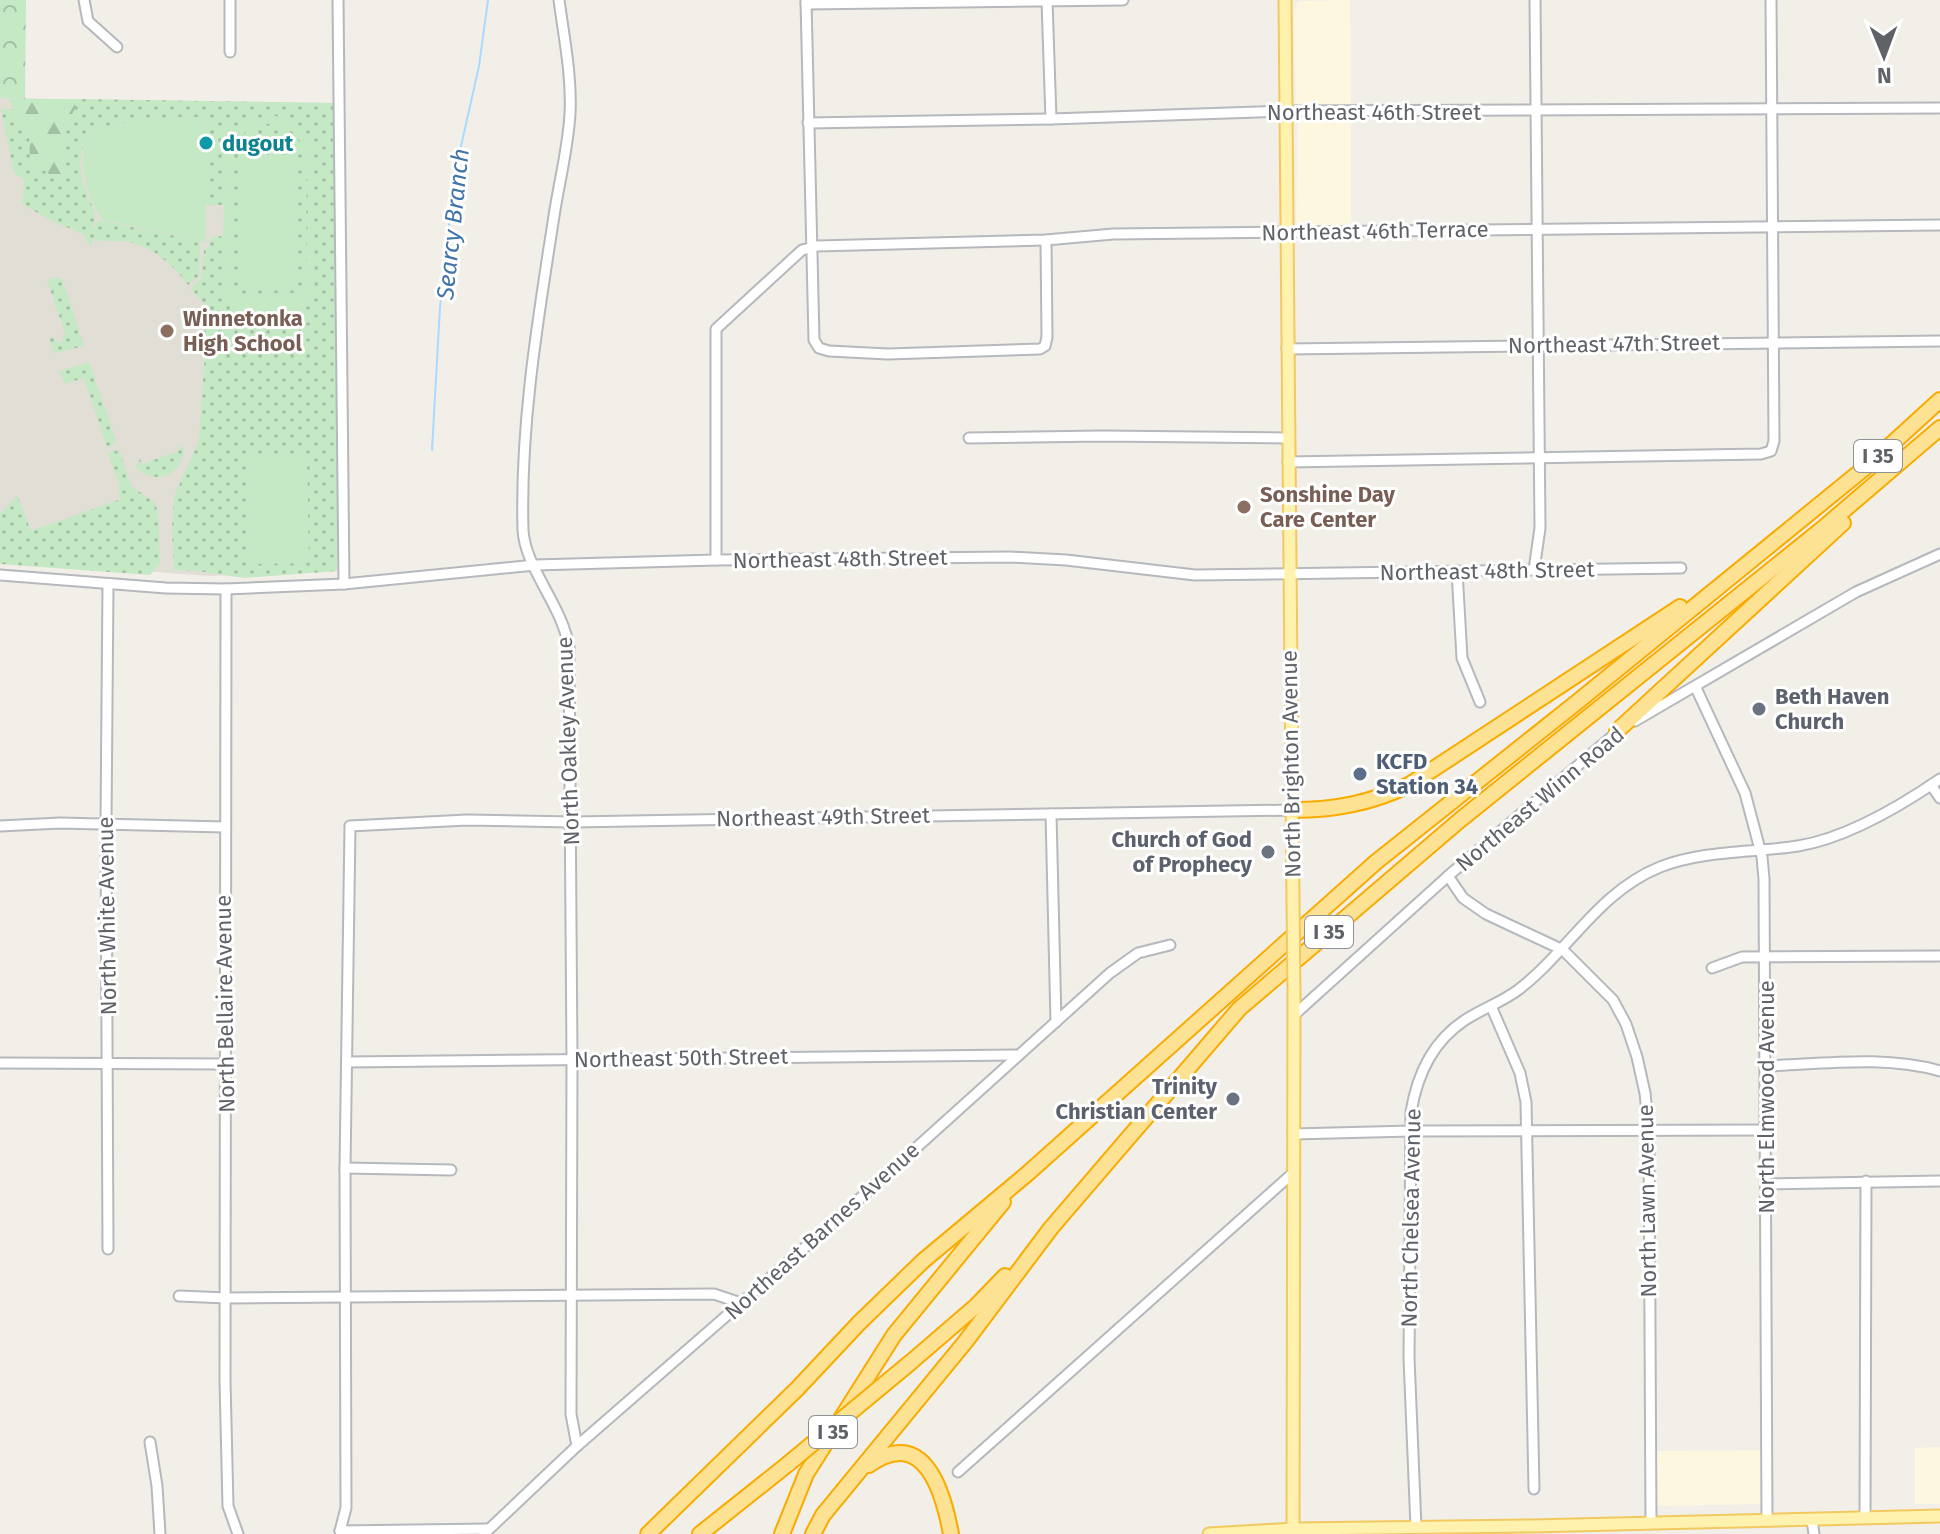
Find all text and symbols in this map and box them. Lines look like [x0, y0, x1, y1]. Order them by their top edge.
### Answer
north arrow [1844, 16, 1924, 96]
text: N [1877, 62, 1892, 89]
street label: Northeast 46th Street [1267, 99, 1481, 126]
place label: dugout [222, 130, 294, 157]
marker: dugout [197, 134, 215, 152]
water label: Searcy Branch [431, 147, 475, 302]
street label: Northeast 46th Terrace [1261, 216, 1489, 246]
place label: Winnetonka High School [183, 305, 303, 357]
marker: Winnetonka High School [158, 322, 176, 340]
street label: Northeast 47th Street [1508, 329, 1720, 359]
road number: I 35 [1854, 440, 1902, 472]
place label: Sonshine Day Care Center [1260, 481, 1396, 533]
marker: Sonshine Day Care Center [1235, 498, 1253, 516]
street label: Northeast 48th Street [732, 544, 948, 574]
street label: Northeast 48th Street [1379, 556, 1595, 586]
street label: North Oakley Avenue [551, 636, 585, 846]
street label: North Brighton Avenue [1276, 650, 1306, 878]
place label: Beth Haven Church [1775, 683, 1889, 735]
marker: Beth Haven Church [1750, 700, 1768, 718]
street label: Northeast Winn Road [1450, 721, 1630, 877]
place label: KCFD Station 34 [1376, 748, 1478, 800]
marker: KCFD Station 34 [1351, 765, 1369, 783]
street label: Northeast 49th Street [716, 802, 930, 832]
street label: North White Avenue [92, 816, 122, 1016]
place label: Church of God of Prophecy [1112, 826, 1253, 878]
marker: Church of God of Prophecy [1259, 843, 1277, 861]
street label: North Bellaire Avenue [210, 895, 240, 1113]
road number: I 35 [1305, 916, 1353, 948]
street label: North Elmwood Avenue [1753, 980, 1780, 1214]
street label: Northeast 50th Street [574, 1043, 788, 1073]
place label: Trinity Christian Center [1055, 1073, 1218, 1125]
marker: Trinity Christian Center [1224, 1090, 1242, 1108]
street label: North Lawn Avenue [1632, 1104, 1662, 1298]
street label: North Chelsea Avenue [1396, 1108, 1426, 1328]
street label: Northeast Barnes Avenue [719, 1136, 925, 1326]
road number: I 35 [809, 1416, 857, 1448]

